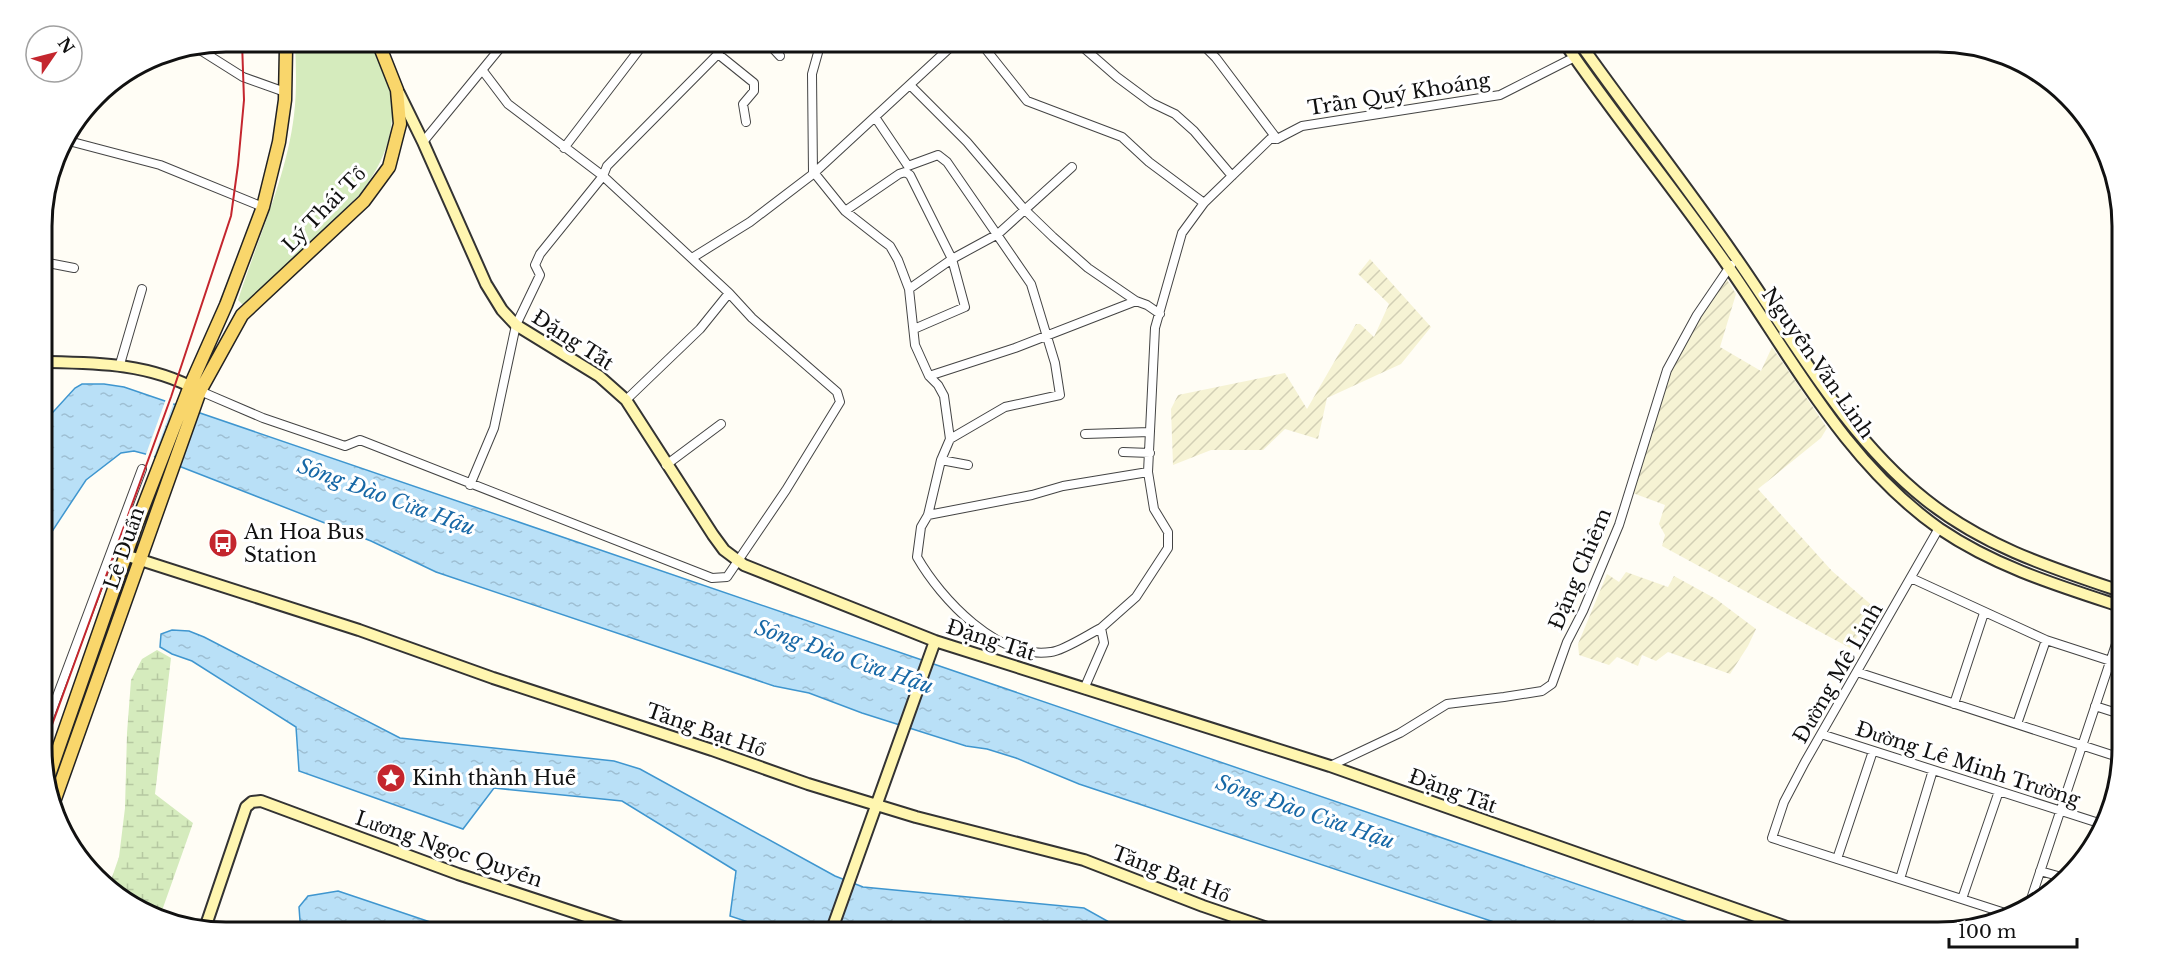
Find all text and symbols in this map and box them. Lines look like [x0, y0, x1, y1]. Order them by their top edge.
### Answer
north arrow [24, 24, 84, 84]
text: N [54, 33, 79, 57]
street label: Trần Quý Khoáng [1306, 68, 1493, 120]
street label: Lý Thái Tổ [277, 161, 371, 257]
street label: Nguyễn Văn Linh [1757, 283, 1879, 443]
street label: Đặng Tất [528, 305, 619, 375]
water label: Sông Đào Cửa Hậu [294, 453, 478, 541]
street label: Lê Duẩn [99, 503, 149, 592]
street label: Đặng Chiêm [1544, 504, 1617, 633]
place label: An Hoa Bus Station [243, 520, 364, 567]
bus stop icon: An Hoa Bus Station [207, 527, 239, 559]
street label: Đường Mê Linh [1788, 598, 1888, 747]
water label: Sông Đào Cửa Hậu [751, 614, 937, 700]
street label: Đặng Tất [943, 614, 1039, 666]
street label: Tăng Bạt Hổ [643, 698, 769, 762]
street label: Đường Lê Minh Trường [1853, 716, 2084, 812]
place icon: Kinh thành Huế [375, 762, 407, 794]
street label: Đặng Tất [1406, 764, 1501, 818]
place label: Kinh thành Huế [412, 766, 576, 790]
water label: Sông Đào Cửa Hậu [1212, 769, 1398, 855]
street label: Lương Ngọc Quyến [352, 806, 546, 892]
street label: Tăng Bạt Hổ [1109, 840, 1233, 908]
scale bar [1949, 911, 2076, 949]
text: 100 m [1958, 921, 2016, 943]

